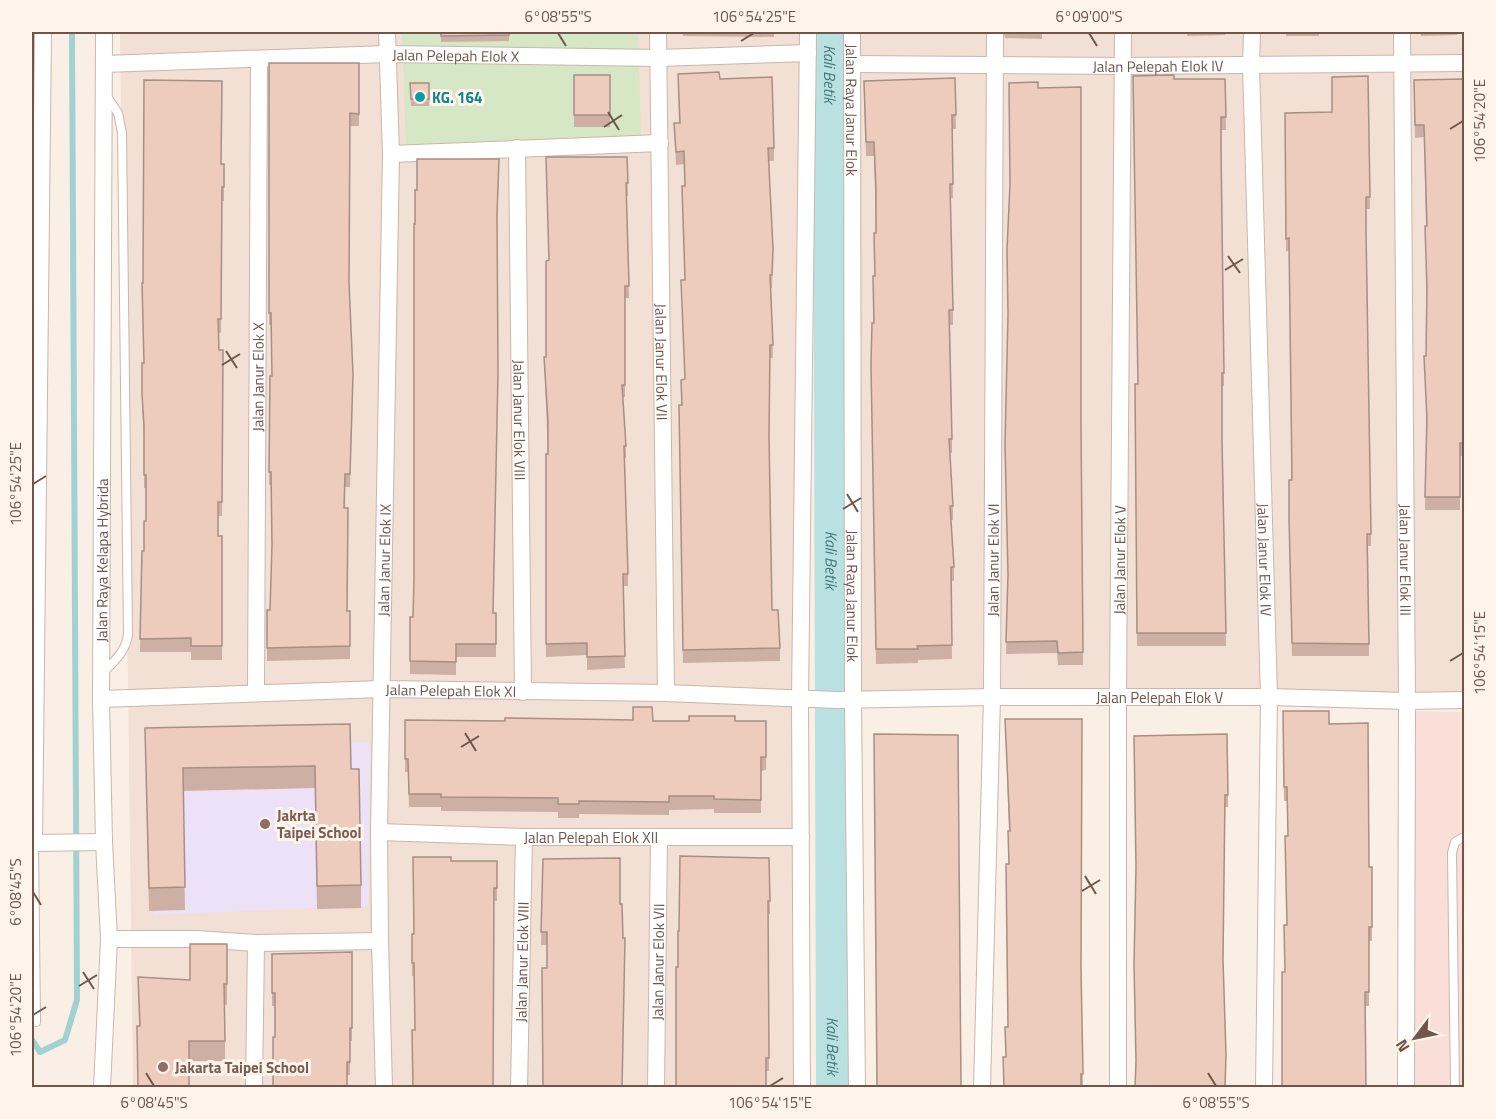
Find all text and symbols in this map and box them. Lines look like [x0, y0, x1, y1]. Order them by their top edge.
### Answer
text: 6°08'55"S [524, 5, 592, 28]
text: 106°54'25"E [712, 5, 796, 28]
text: 6°09'00"S [1055, 5, 1123, 28]
street label: Jalan Pelepah Elok X [392, 43, 520, 67]
street label: Jalan Raya Janur Elok [841, 44, 864, 176]
water label: Kali Betik [818, 45, 842, 105]
street label: Jalan Pelepah Elok IV [1092, 54, 1224, 78]
text: 106°54'20"E [1468, 79, 1491, 163]
place label: KG. 164 [432, 86, 482, 109]
marker: KG. 164 [413, 90, 427, 104]
street label: Jalan Janur Elok VII [650, 303, 674, 421]
street label: Jalan Janur Elok X [246, 322, 269, 432]
street label: Jalan Janur Elok VIII [508, 360, 532, 480]
text: 106°54'25"E [4, 442, 27, 526]
street label: Jalan Raya Kelapa Hybrida [90, 478, 113, 642]
street label: Jalan Janur Elok IX [371, 503, 396, 617]
street label: Jalan Janur Elok VI [981, 503, 1004, 617]
street label: Jalan Janur Elok IV [1252, 503, 1278, 617]
street label: Jalan Janur Elok III [1394, 504, 1418, 616]
street label: Jalan Janur Elok V [1107, 505, 1131, 615]
street label: Jalan Raya Janur Elok [841, 530, 864, 662]
water label: Kali Betik [819, 531, 844, 591]
text: 106°54'15"E [1468, 611, 1491, 695]
street label: Jalan Pelepah Elok XI [385, 678, 516, 702]
street label: Jalan Pelepah Elok V [1096, 686, 1224, 709]
place label: Jakrta Taipei School [277, 804, 361, 844]
marker: Jakrta Taipei School [258, 817, 272, 831]
street label: Jalan Pelepah Elok XII [524, 826, 658, 849]
text: 6°08'45"S [4, 858, 27, 926]
street label: Jalan Janur Elok VIII [509, 901, 534, 1023]
street label: Jalan Janur Elok VII [645, 903, 670, 1021]
text: 106°54'20"E [4, 973, 27, 1057]
north arrow [1385, 1008, 1445, 1068]
water label: Kali Betik [821, 1017, 845, 1077]
text: N [1389, 1035, 1415, 1057]
place label: Jakarta Taipei School [175, 1056, 309, 1079]
marker: Jakarta Taipei School [156, 1060, 170, 1074]
text: 6°08'45"S [120, 1091, 188, 1114]
text: 106°54'15"E [728, 1091, 812, 1114]
text: 6°08'55"S [1182, 1091, 1250, 1114]

